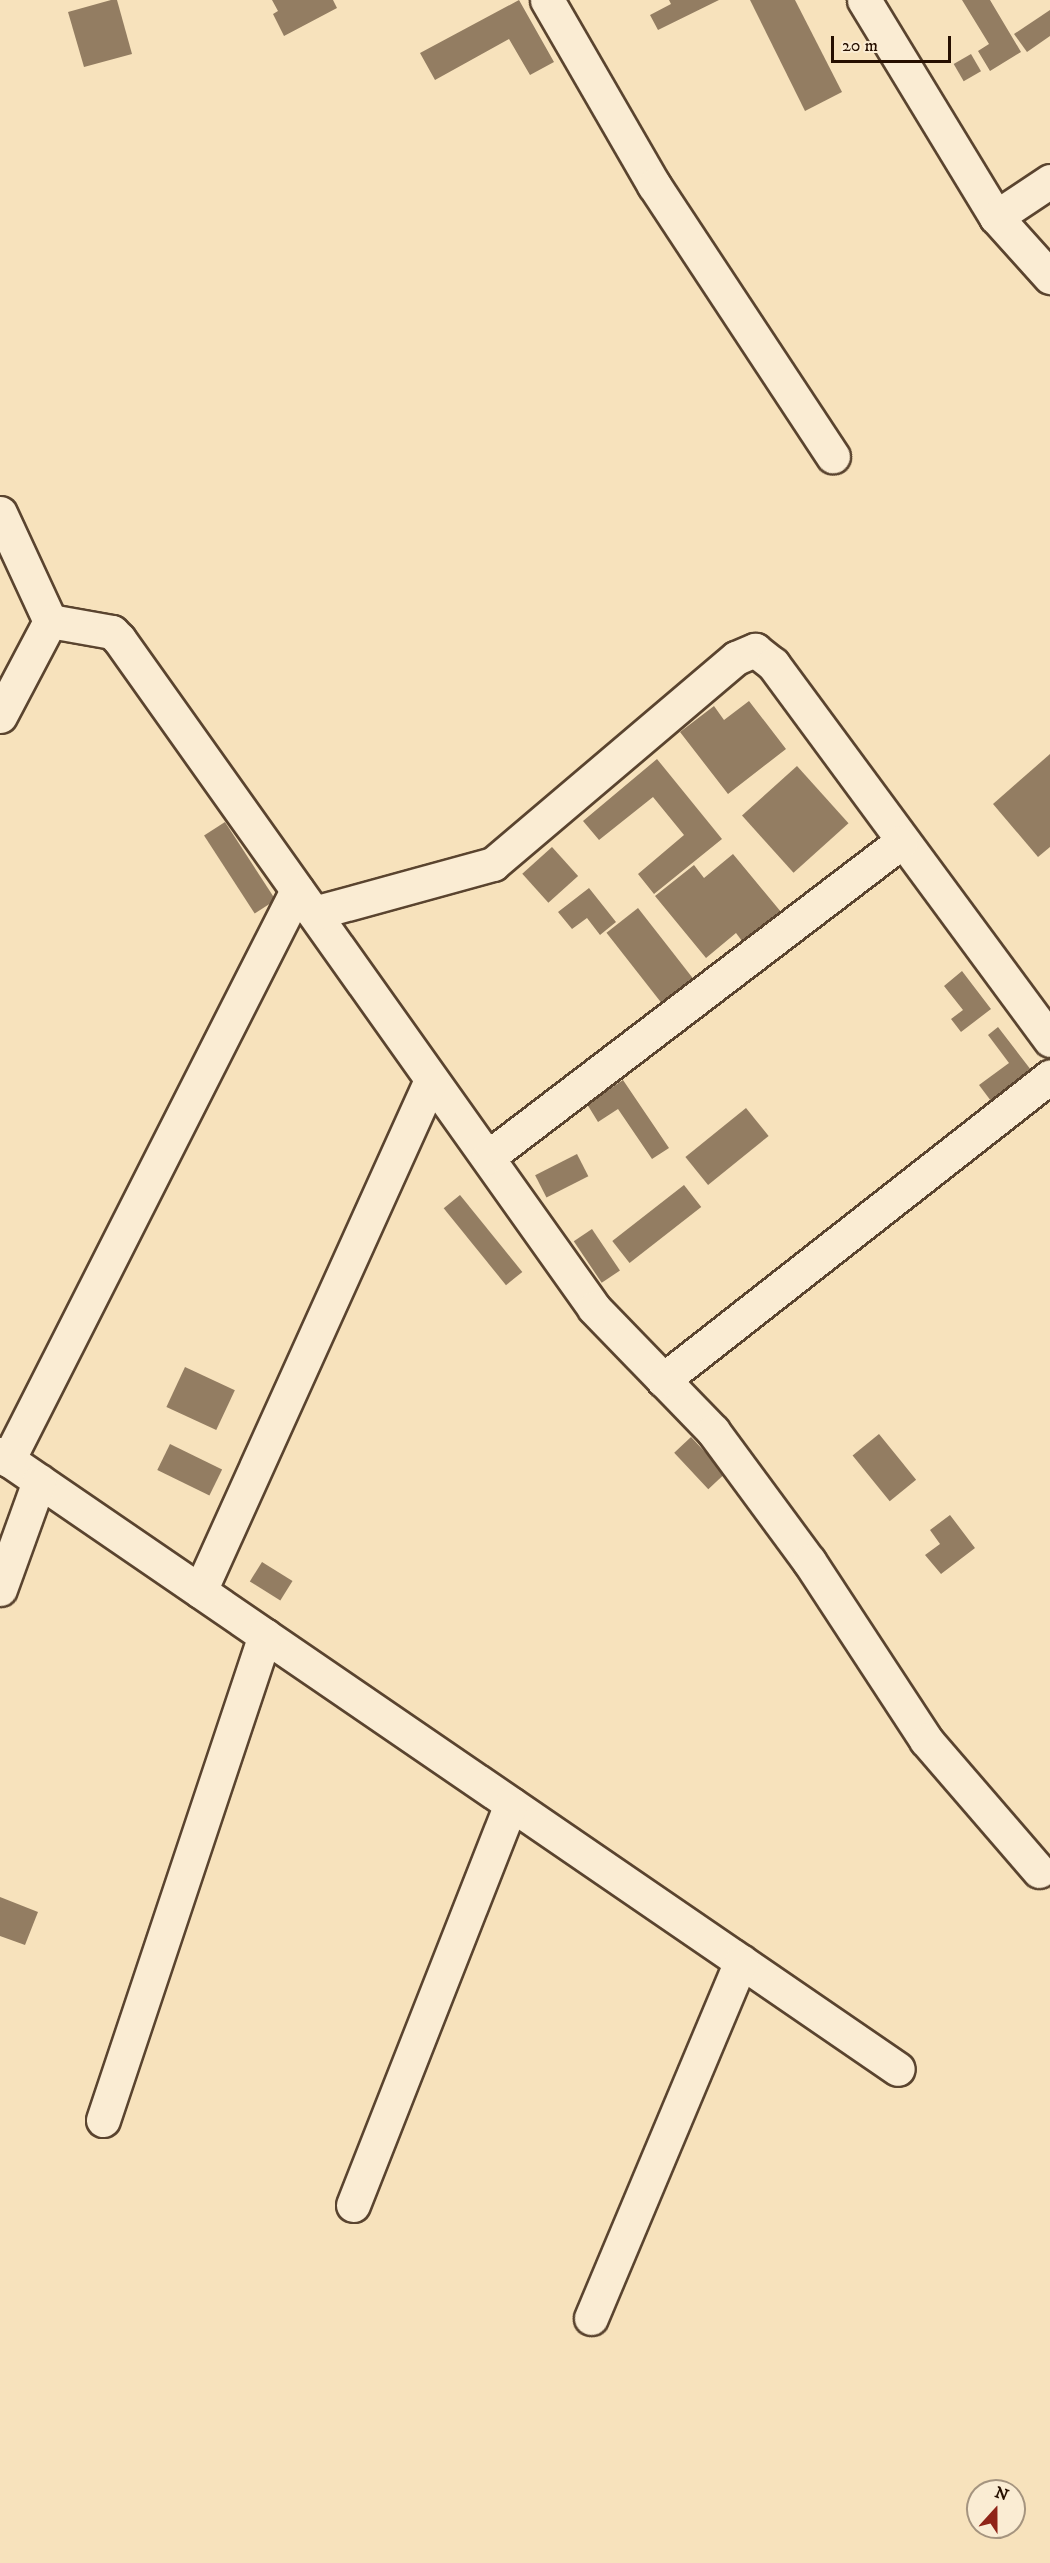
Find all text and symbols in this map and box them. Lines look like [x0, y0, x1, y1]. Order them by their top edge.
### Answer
scale bar [834, 24, 954, 62]
text: 20 m [842, 35, 878, 57]
north arrow [966, 2479, 1026, 2539]
text: N [992, 2482, 1011, 2506]

